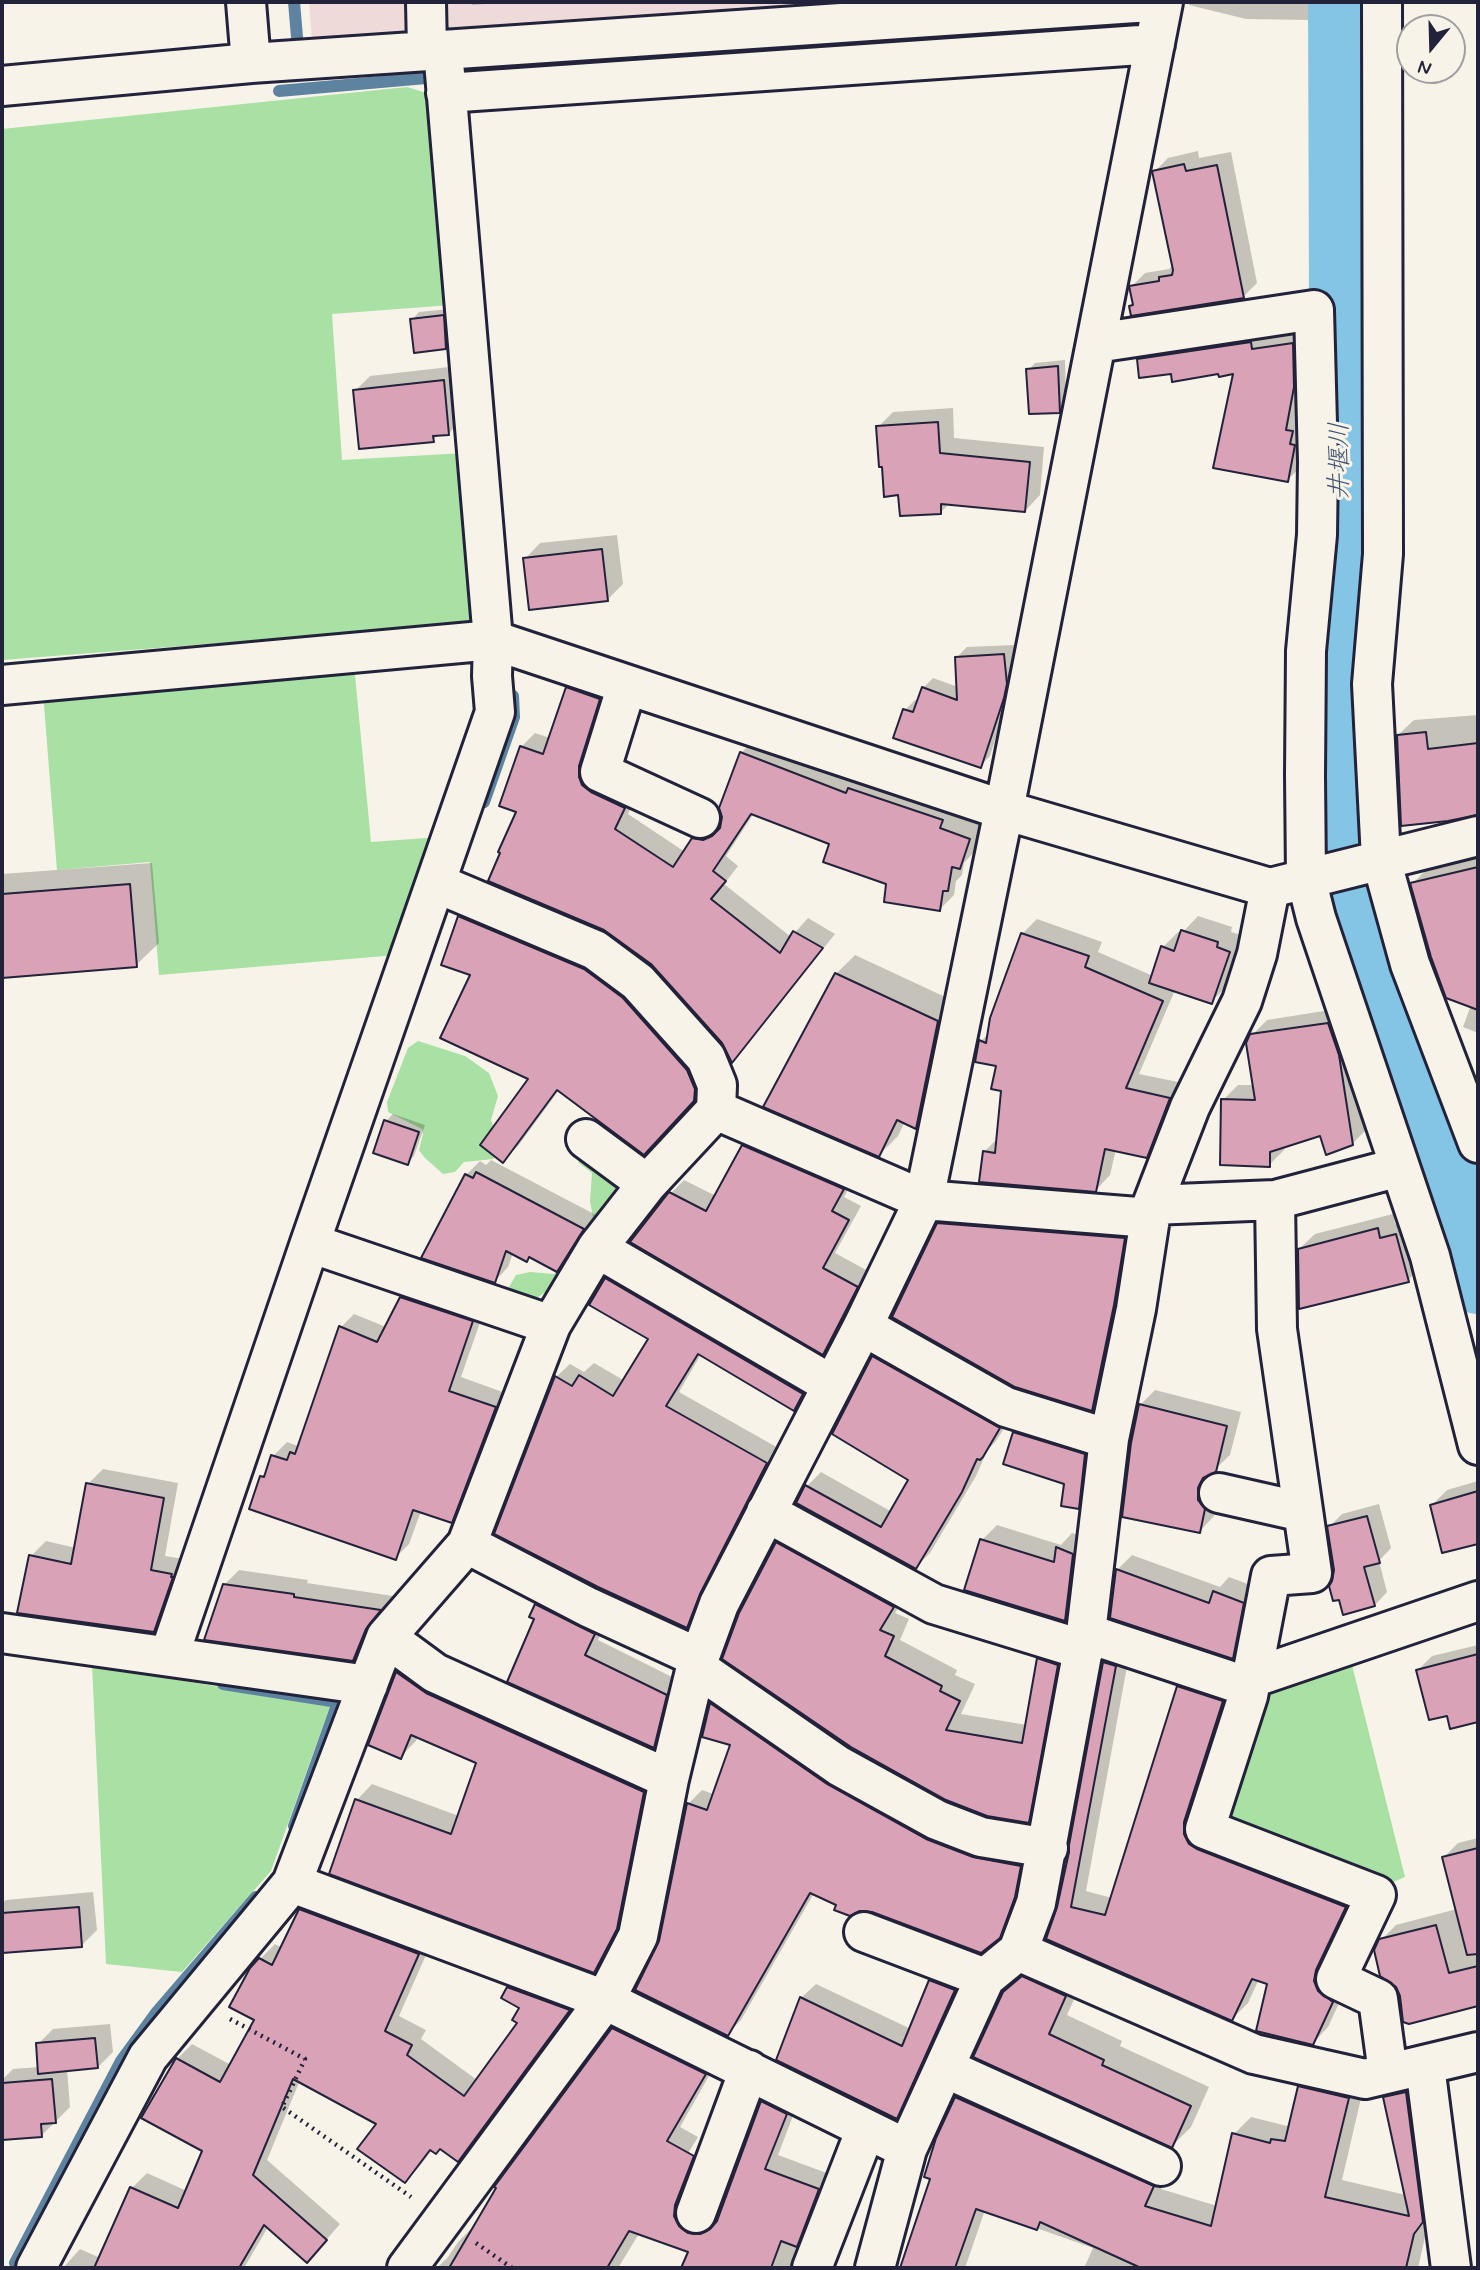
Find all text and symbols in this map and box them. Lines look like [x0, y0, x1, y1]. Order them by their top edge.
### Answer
north arrow [1396, 14, 1466, 84]
text: N [1415, 54, 1435, 81]
water label: 井堰川 [1326, 422, 1358, 500]

